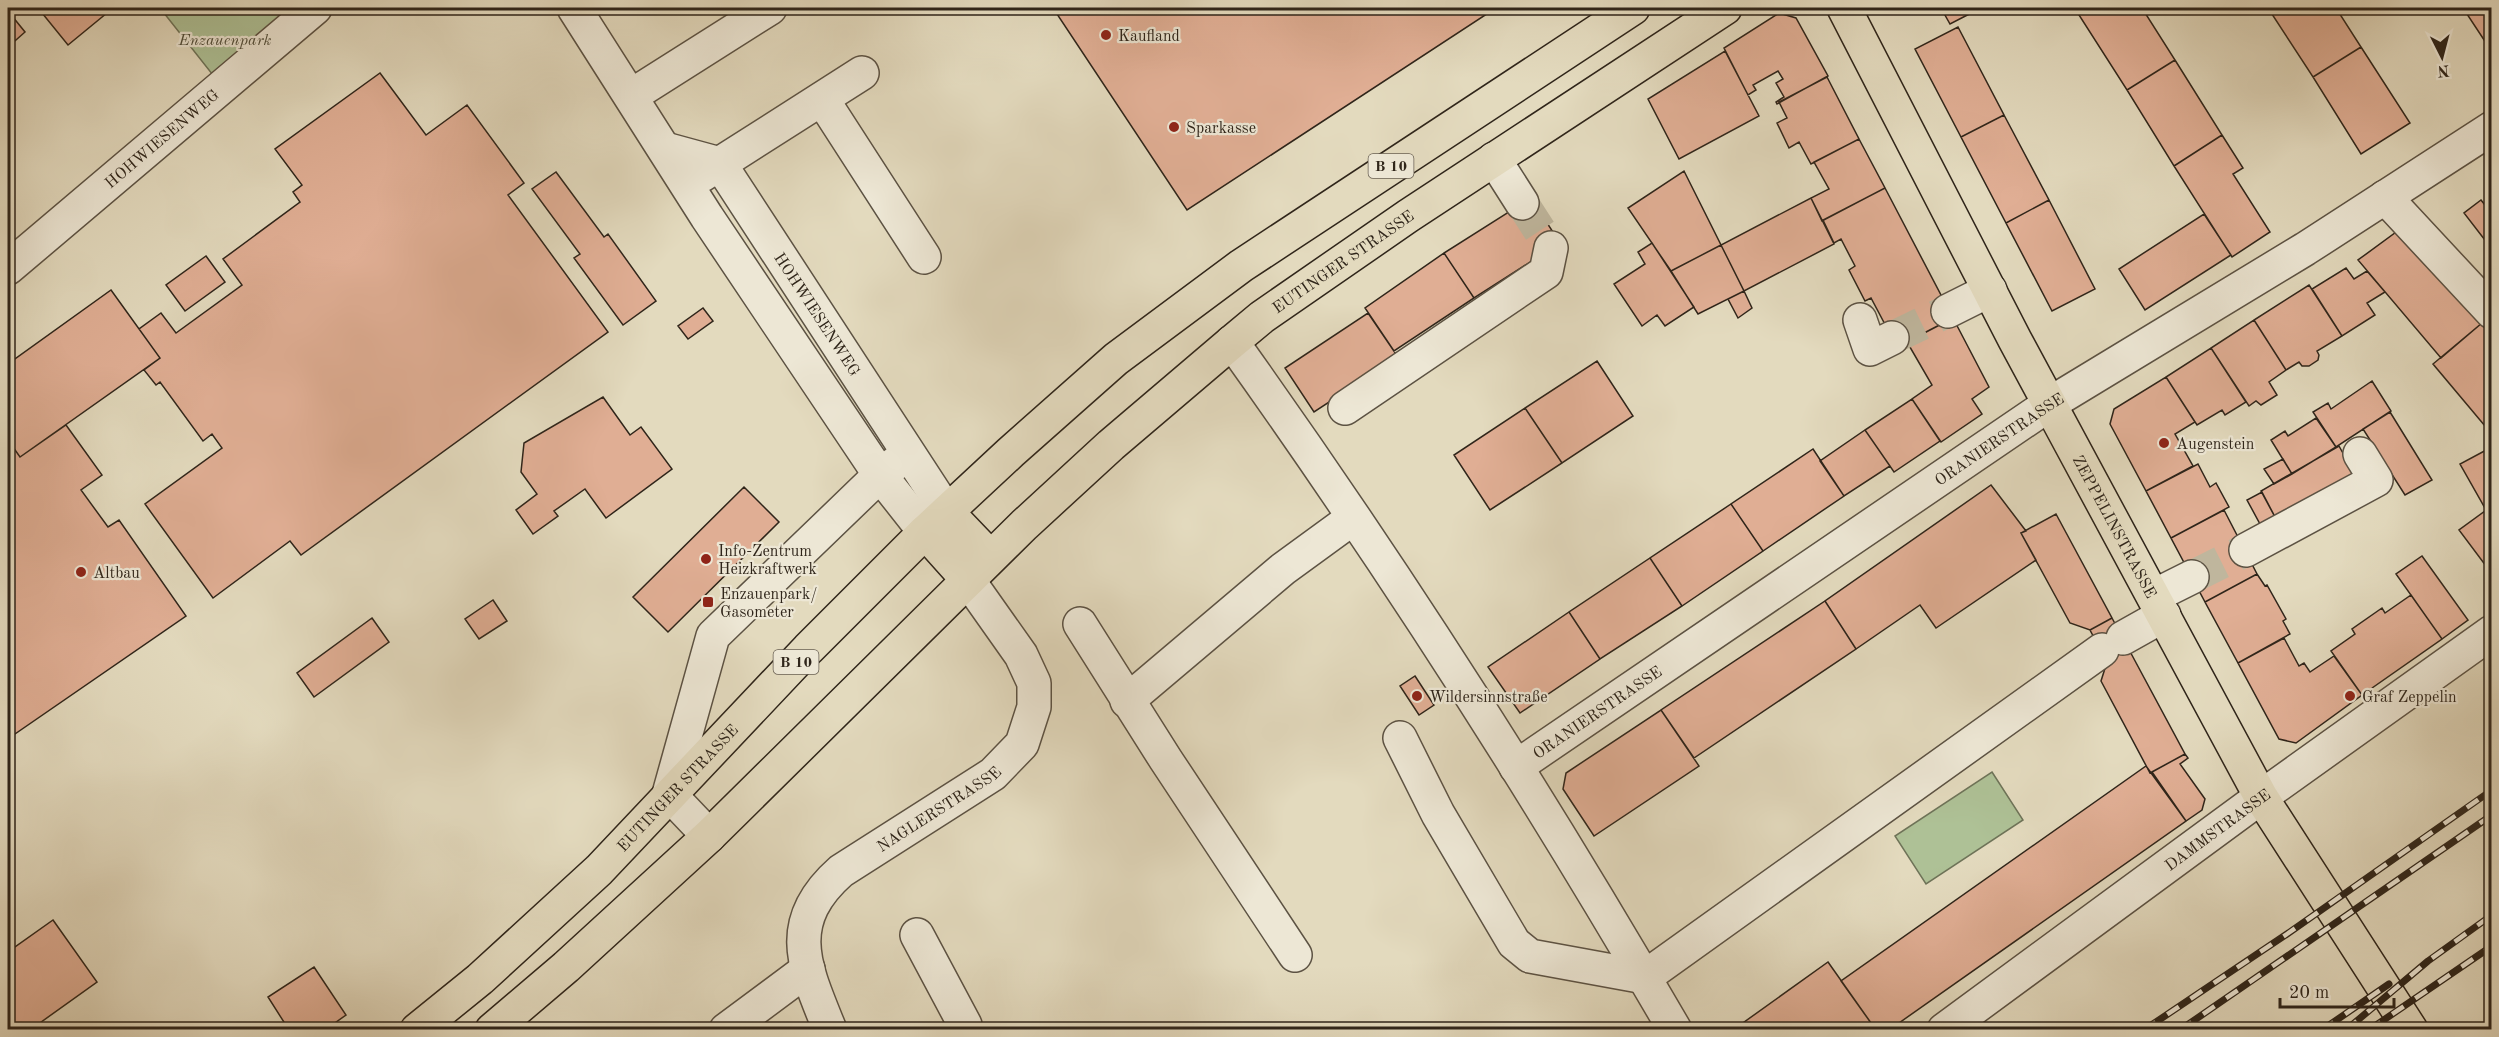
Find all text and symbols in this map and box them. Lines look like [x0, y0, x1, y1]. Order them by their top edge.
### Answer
north arrow [2412, 27, 2472, 87]
marker: Kaufland [1099, 28, 1113, 42]
place label: Kaufland [1118, 29, 1180, 45]
park label: Enzauenpark [178, 33, 272, 49]
text: N [2436, 61, 2450, 79]
street label: HOHWIESENWEG [103, 87, 223, 192]
marker: Sparkasse [1167, 120, 1181, 134]
place label: Sparkasse [1186, 121, 1256, 137]
road number: B 10 [1368, 154, 1414, 178]
street label: EUTINGER STRASSE [1270, 208, 1417, 317]
street label: HOHWIESENWEG [770, 250, 862, 380]
street label: ORANIERSTRASSE [1933, 391, 2067, 490]
marker: Augenstein [2157, 436, 2171, 450]
place label: Augenstein [2176, 437, 2255, 453]
street label: ZEPPELINSTRASSE [2069, 453, 2158, 601]
place label: Info-Zentrum Heizkraftwerk [718, 544, 817, 578]
marker: Info-Zentrum Heizkraftwerk [699, 552, 713, 566]
marker: Altbau [74, 565, 88, 579]
place label: Altbau [93, 566, 140, 582]
place label: Enzauenpark/ Gasometer [720, 587, 817, 621]
marker: Enzauenpark/ Gasometer [701, 595, 715, 609]
road number: B 10 [774, 650, 818, 674]
street label: ORANIERSTRASSE [1531, 664, 1665, 763]
marker: Wildersinnstraße [1410, 689, 1424, 703]
marker: Graf Zeppelin [2343, 689, 2357, 703]
place label: Wildersinnstraße [1429, 690, 1548, 706]
place label: Graf Zeppelin [2362, 690, 2457, 706]
street label: EUTINGER STRASSE [615, 722, 742, 855]
street label: NAGLERSTRASSE [875, 764, 1005, 856]
street label: DAMMSTRASSE [2163, 787, 2274, 875]
scale bar [2280, 971, 2394, 1009]
text: 20 m [2289, 984, 2329, 1002]

